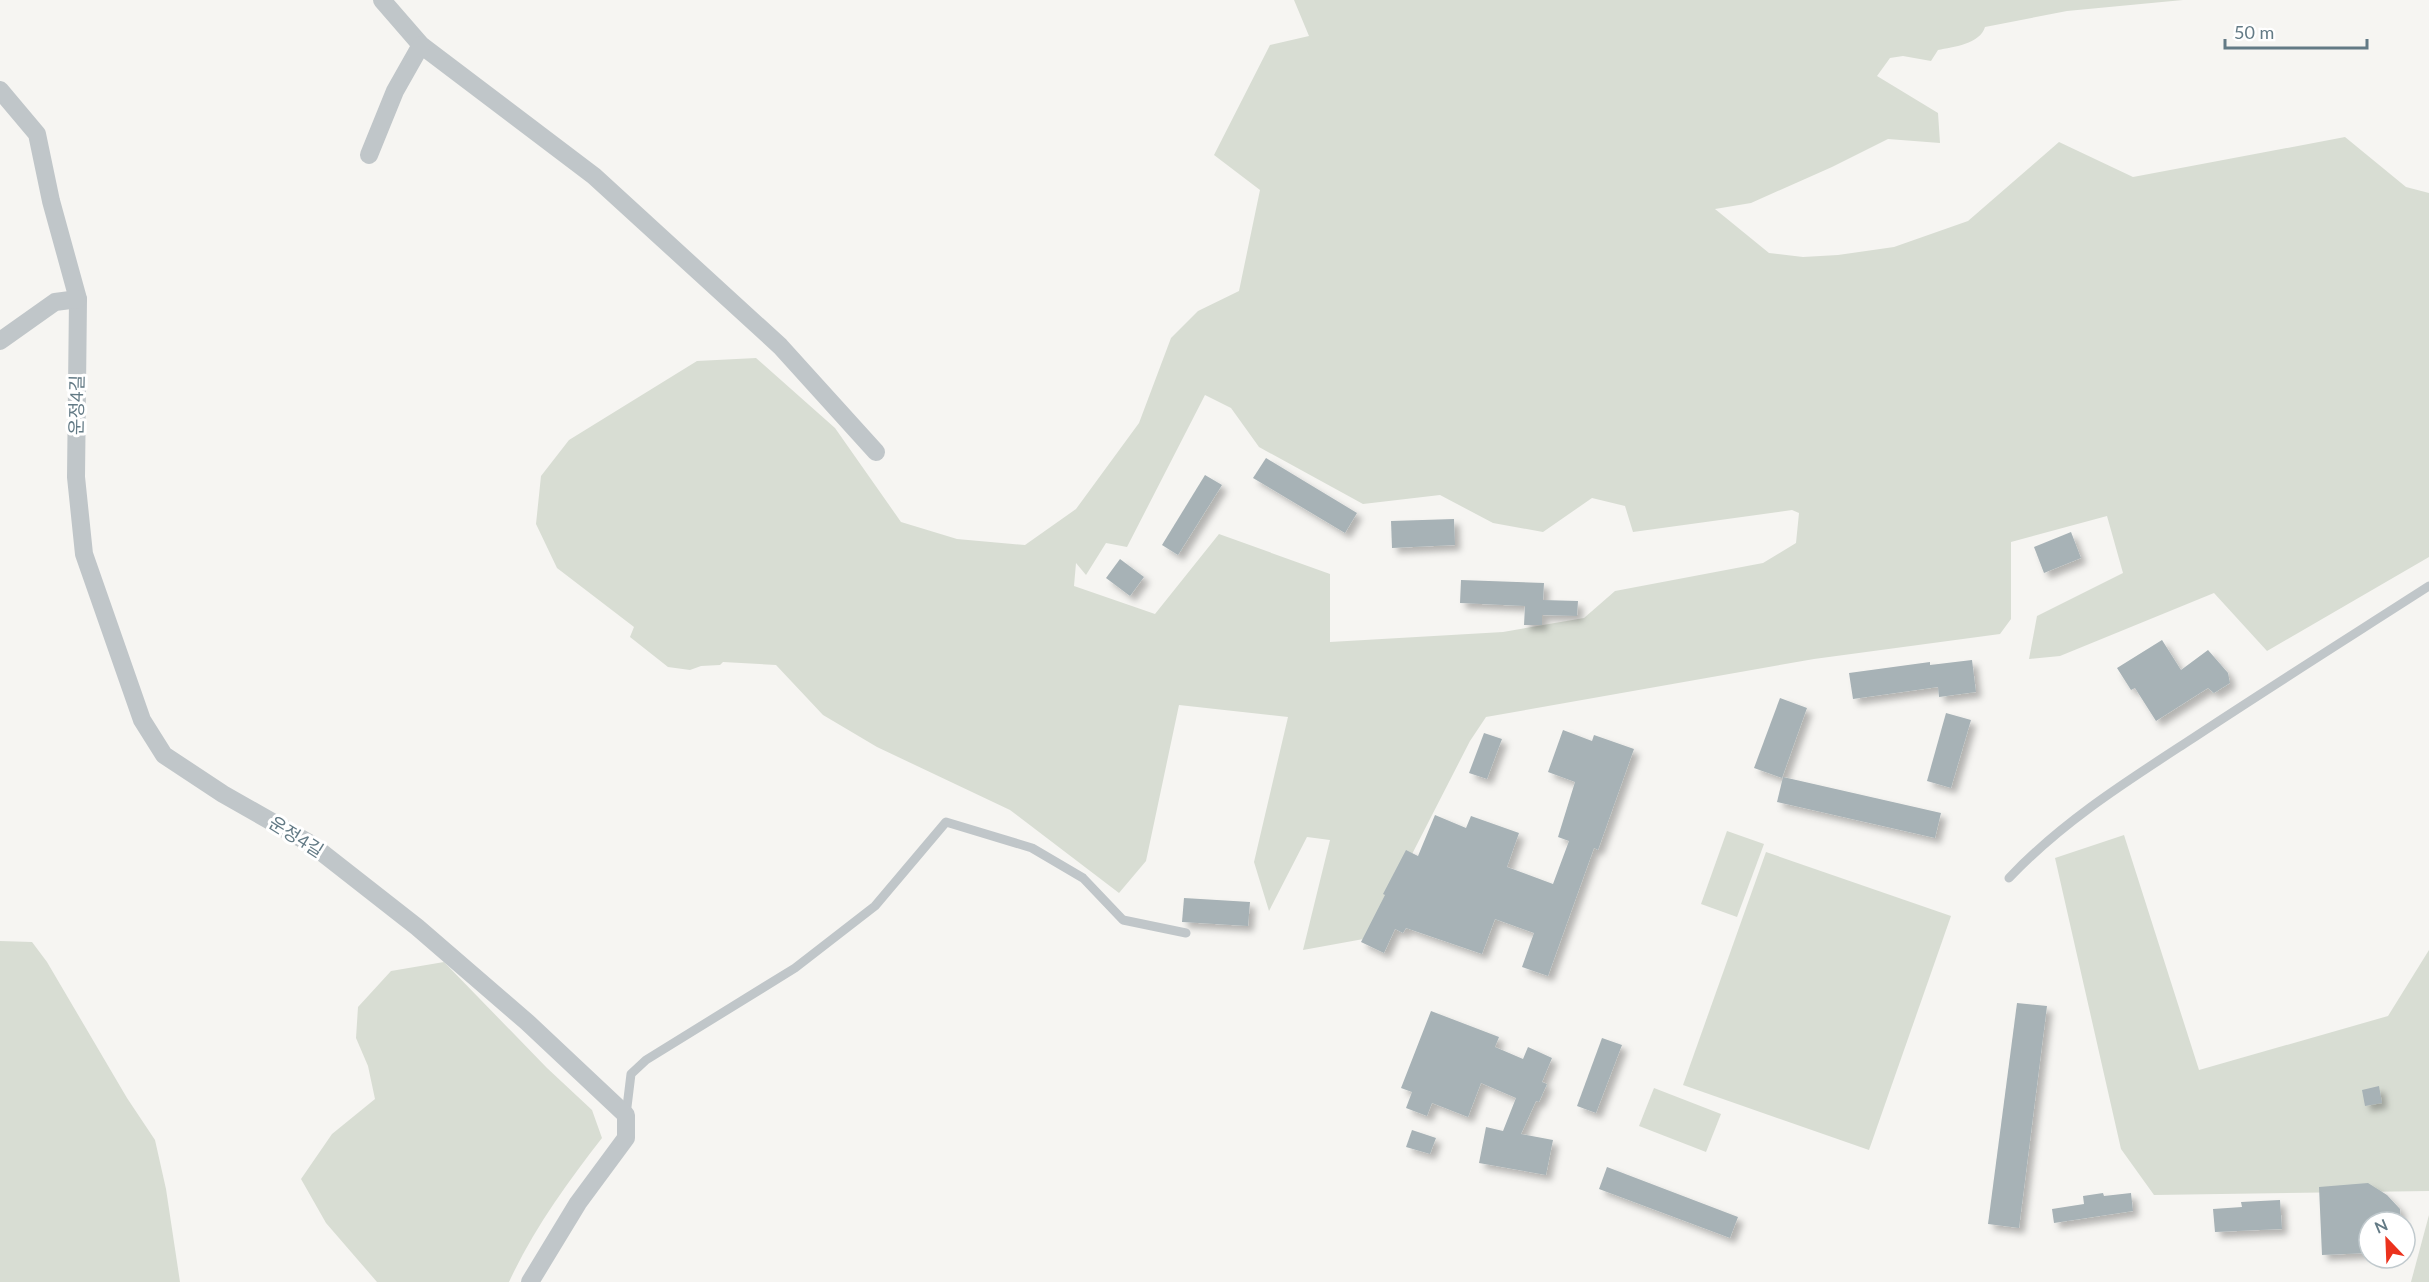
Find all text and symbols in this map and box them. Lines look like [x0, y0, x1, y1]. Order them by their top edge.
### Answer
scale bar [2225, 12, 2368, 50]
text: 50 m [2234, 21, 2274, 43]
street label: 운정4길 [64, 375, 88, 435]
street label: 운정4길 [265, 811, 328, 861]
north arrow [2357, 1210, 2417, 1270]
text: N [2372, 1215, 2390, 1237]

